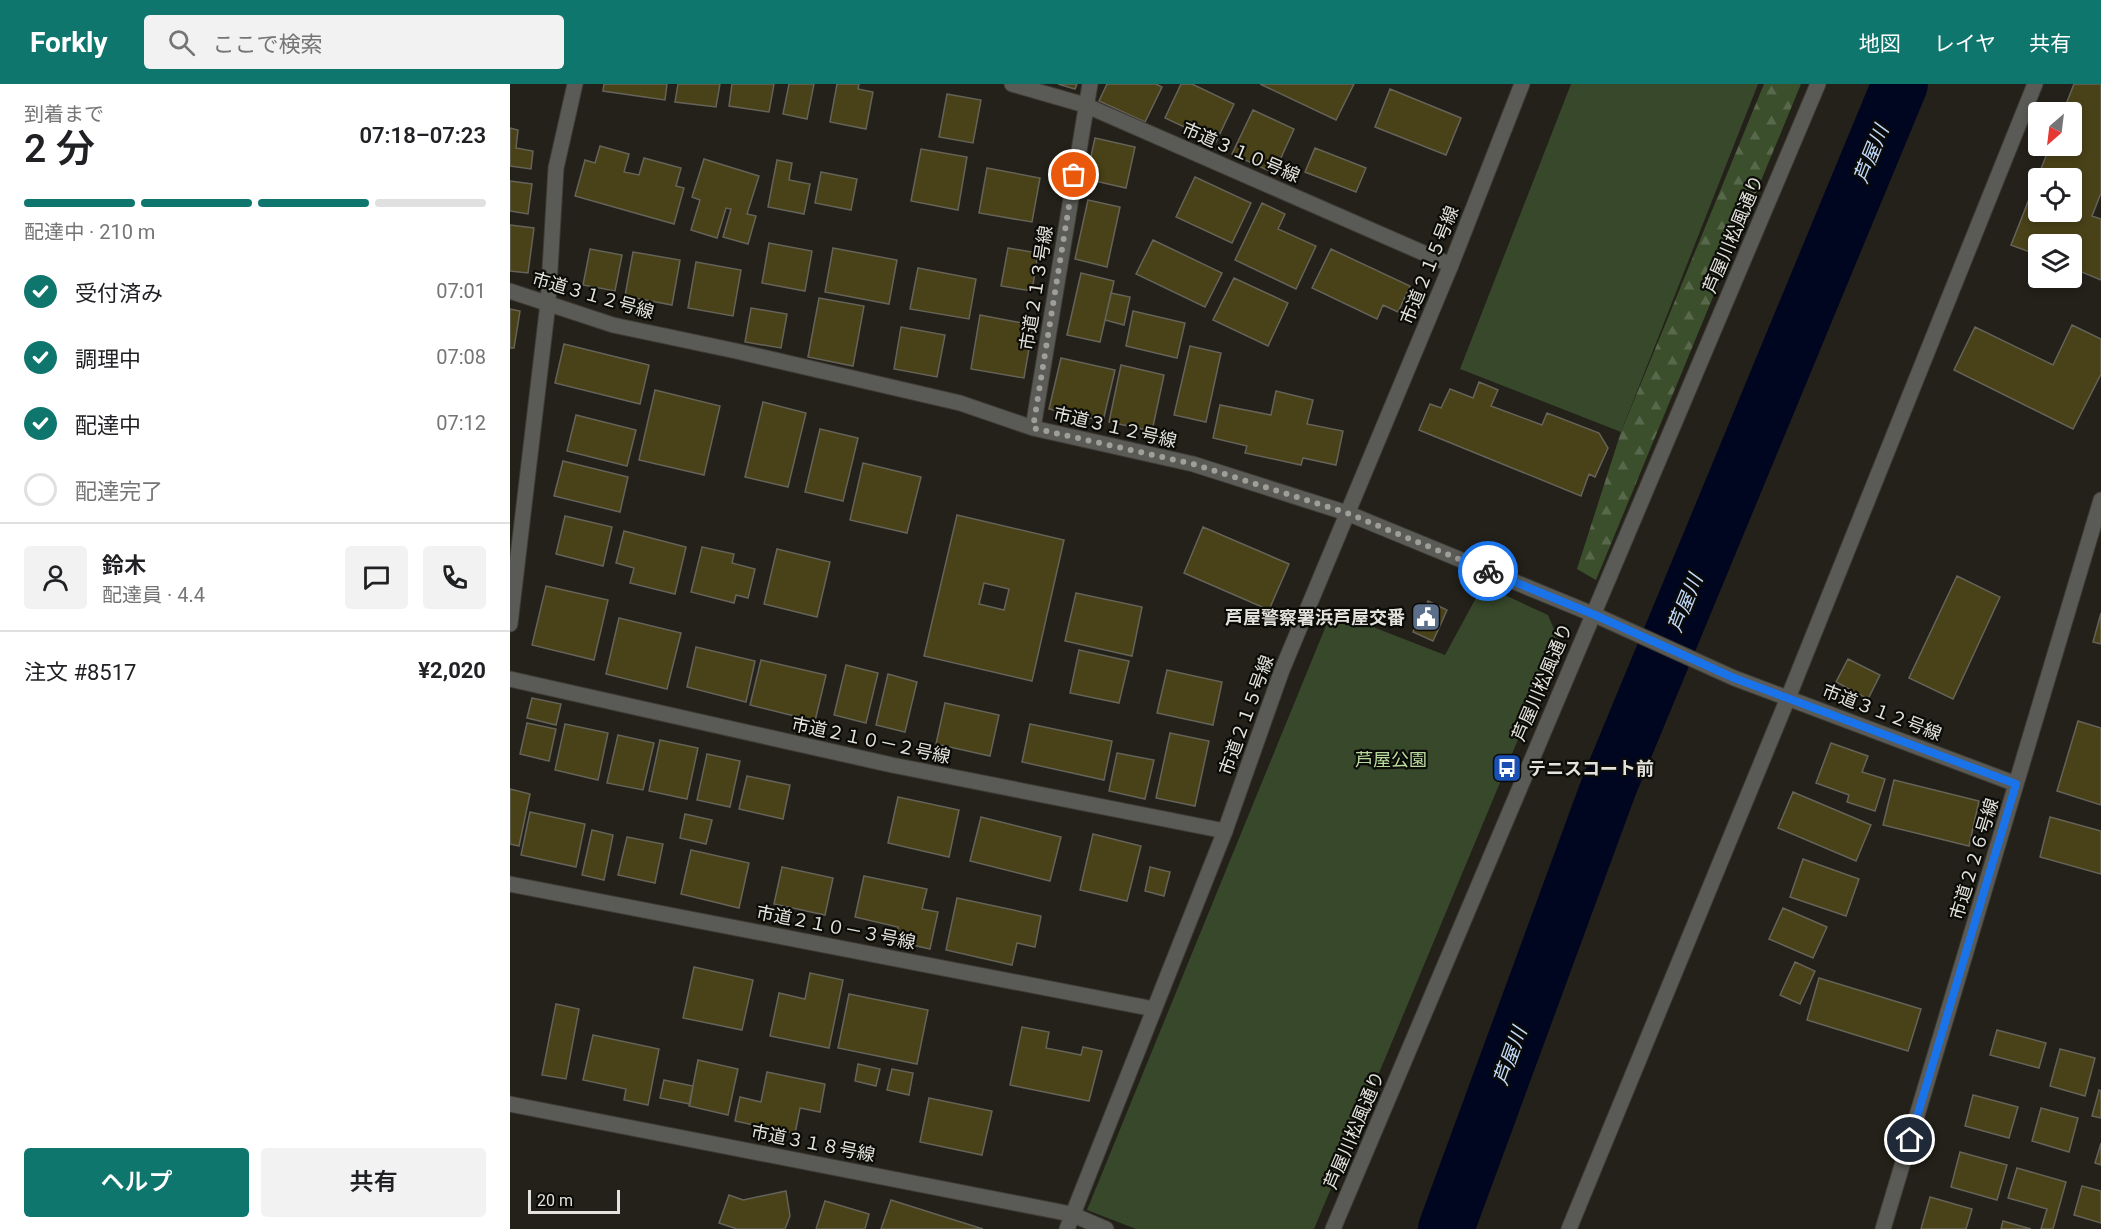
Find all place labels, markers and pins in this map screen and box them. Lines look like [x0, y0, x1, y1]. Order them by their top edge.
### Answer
pin [1048, 149, 1099, 200]
public building icon: 芦屋警察署浜芦屋交番 [1410, 601, 1442, 633]
place label: 芦屋警察署浜芦屋交番 [1225, 607, 1405, 628]
bus stop icon: テニスコート前 [1491, 752, 1523, 784]
place label: テニスコート前 [1528, 758, 1654, 779]
pin [1884, 1114, 1935, 1165]

